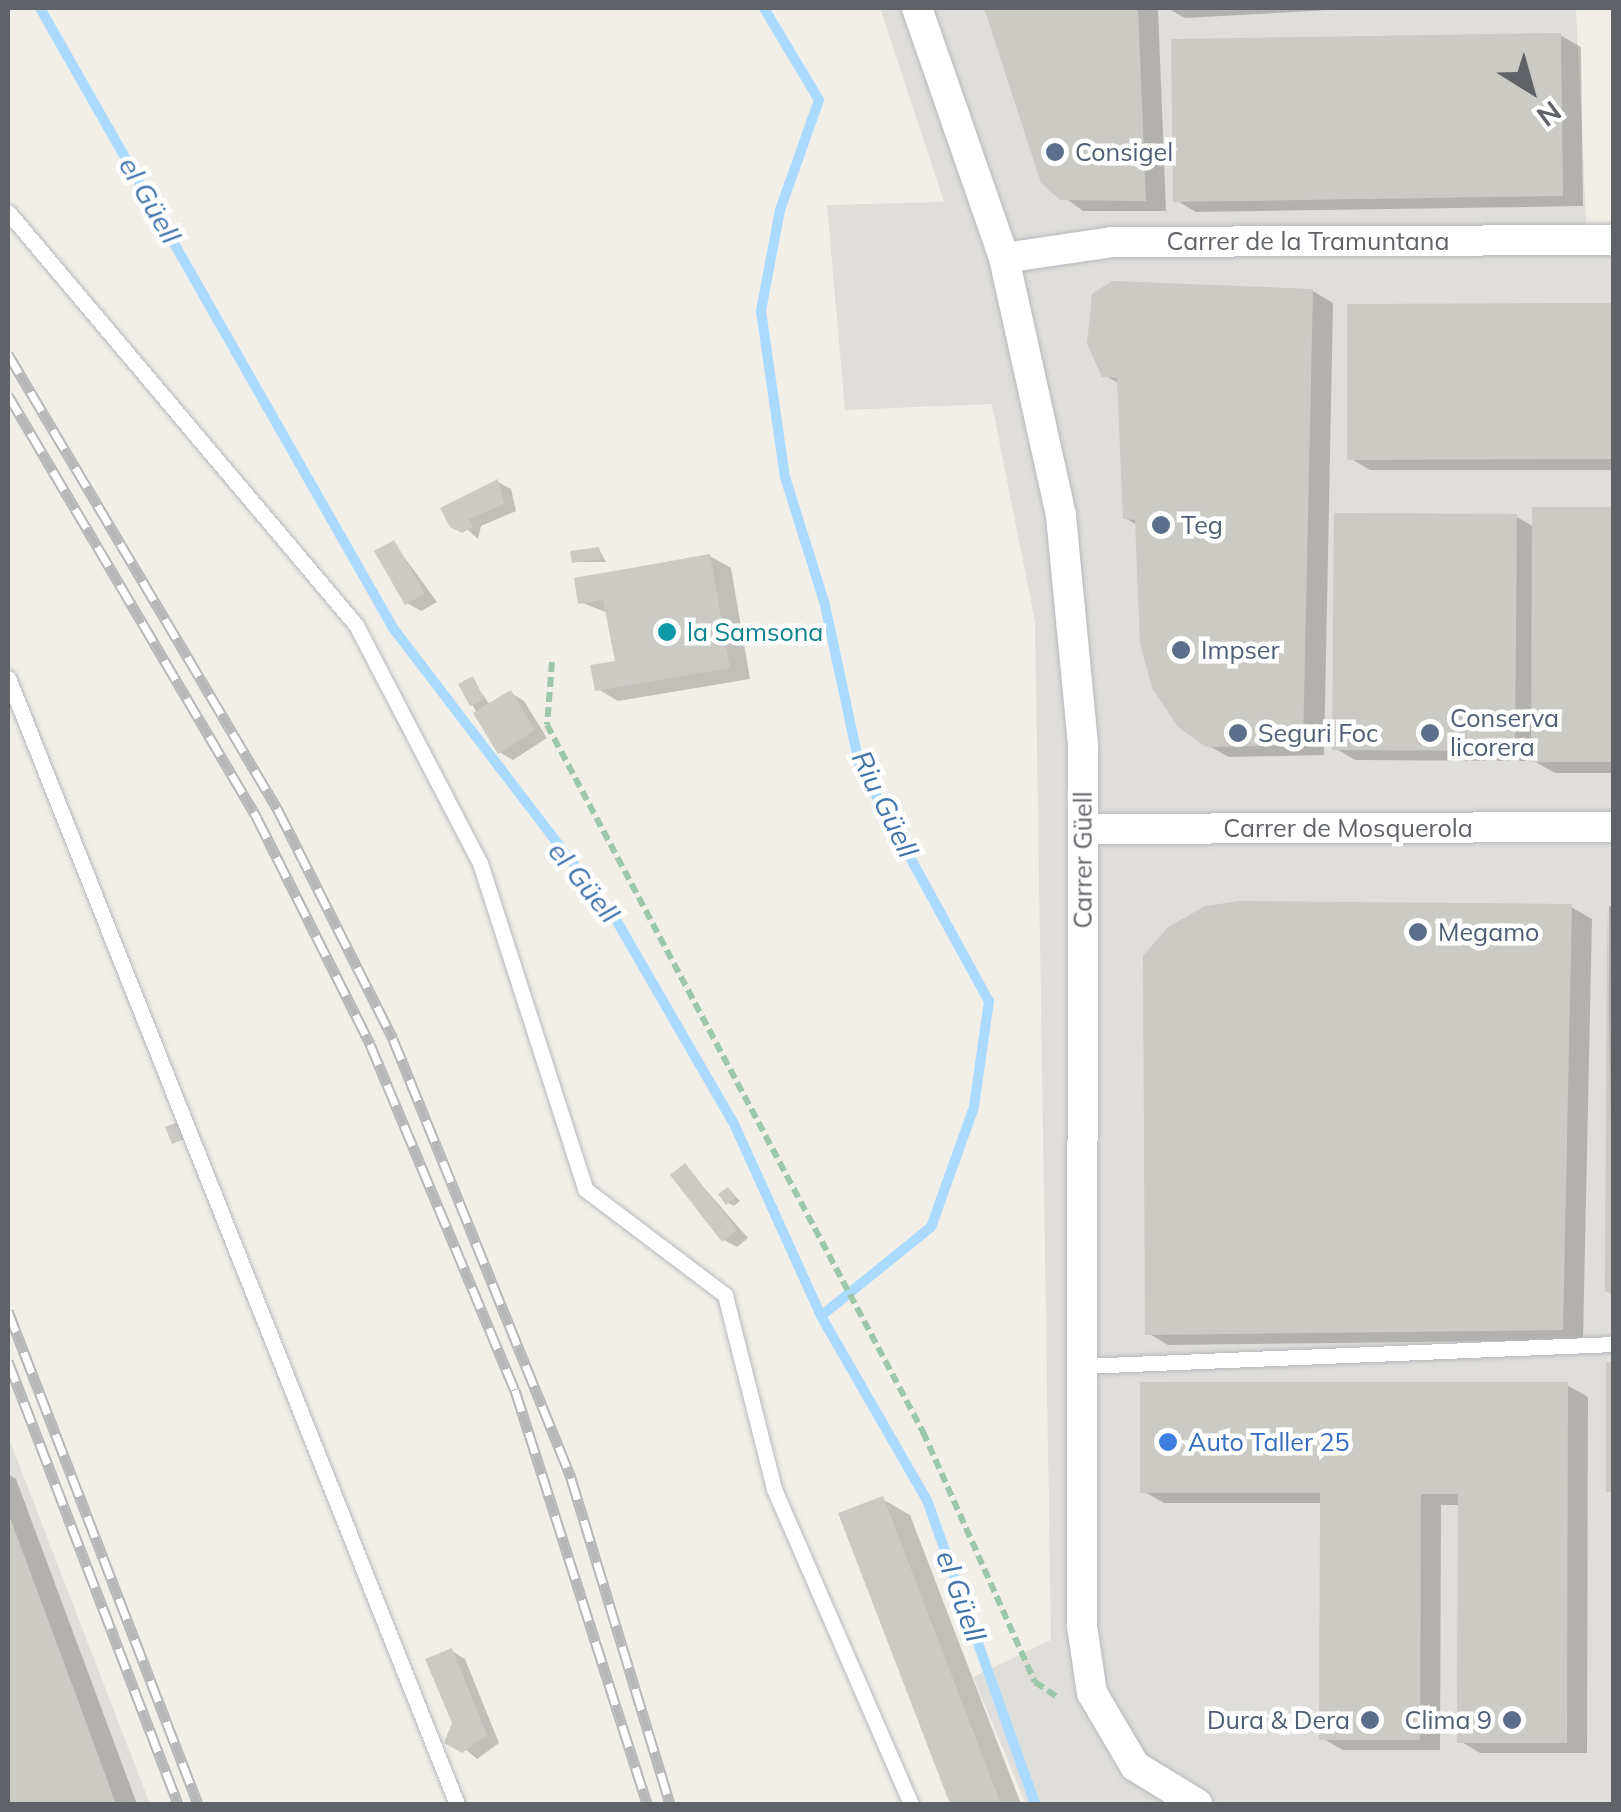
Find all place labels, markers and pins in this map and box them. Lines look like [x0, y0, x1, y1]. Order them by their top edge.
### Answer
place label: Consigel [1075, 137, 1173, 167]
marker: Consigel [1044, 141, 1066, 163]
place label: Teg [1181, 510, 1223, 540]
marker: Teg [1150, 514, 1172, 536]
place label: la Samsona [687, 617, 823, 647]
marker: la Samsona [656, 621, 678, 643]
place label: Impser [1201, 635, 1279, 665]
marker: Impser [1170, 639, 1192, 661]
place label: Conserva licorera [1450, 704, 1559, 763]
place label: Seguri Foc [1258, 718, 1378, 748]
marker: Seguri Foc [1227, 722, 1249, 744]
marker: Conserva licorera [1419, 722, 1441, 744]
place label: Megamo [1438, 917, 1539, 947]
marker: Megamo [1407, 921, 1429, 943]
place label: Auto Taller 25 [1188, 1427, 1350, 1457]
marker: Auto Taller 25 [1157, 1431, 1179, 1453]
place label: Dura & Dera [1207, 1705, 1350, 1735]
place label: Clima 9 [1405, 1705, 1492, 1735]
marker: Dura & Dera [1359, 1709, 1381, 1731]
marker: Clima 9 [1501, 1709, 1523, 1731]

